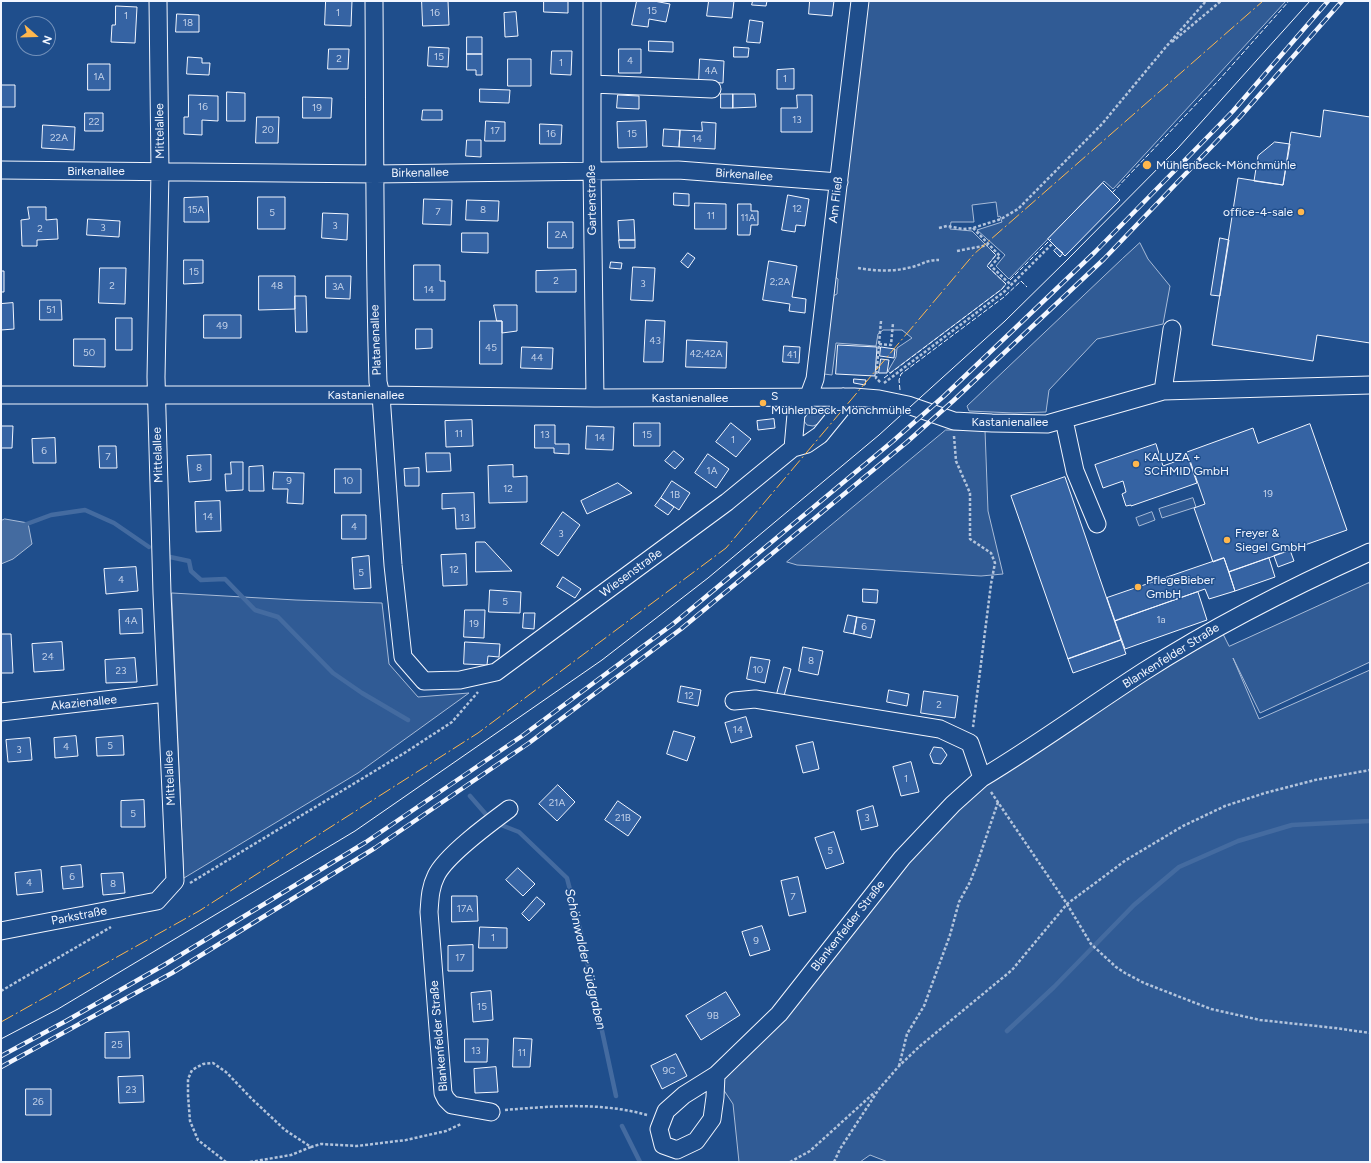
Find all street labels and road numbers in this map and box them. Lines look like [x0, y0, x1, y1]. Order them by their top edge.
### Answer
street label: Mittelallee [152, 103, 168, 159]
street label: Birkenallee [67, 164, 125, 178]
street label: Birkenallee [391, 165, 449, 181]
street label: Gartenstraße [584, 165, 600, 235]
street label: Birkenallee [715, 166, 773, 184]
street label: Am Fließ [826, 176, 846, 224]
street label: Platanenallee [368, 304, 384, 376]
street label: Kastanienallee [328, 388, 404, 402]
street label: Kastanienallee [652, 391, 728, 405]
street label: Kastanienallee [972, 415, 1048, 429]
street label: Mittelallee [150, 427, 166, 483]
street label: Wiesenstraße [597, 546, 665, 600]
street label: Blankenfelder Straße [1120, 620, 1222, 692]
street label: Akazienallee [50, 692, 118, 714]
street label: Mittelallee [161, 750, 179, 806]
street label: Blankenfelder Straße [808, 878, 888, 974]
street label: Parkstraße [50, 904, 108, 928]
street label: Blankenfelder Straße [427, 980, 451, 1092]

